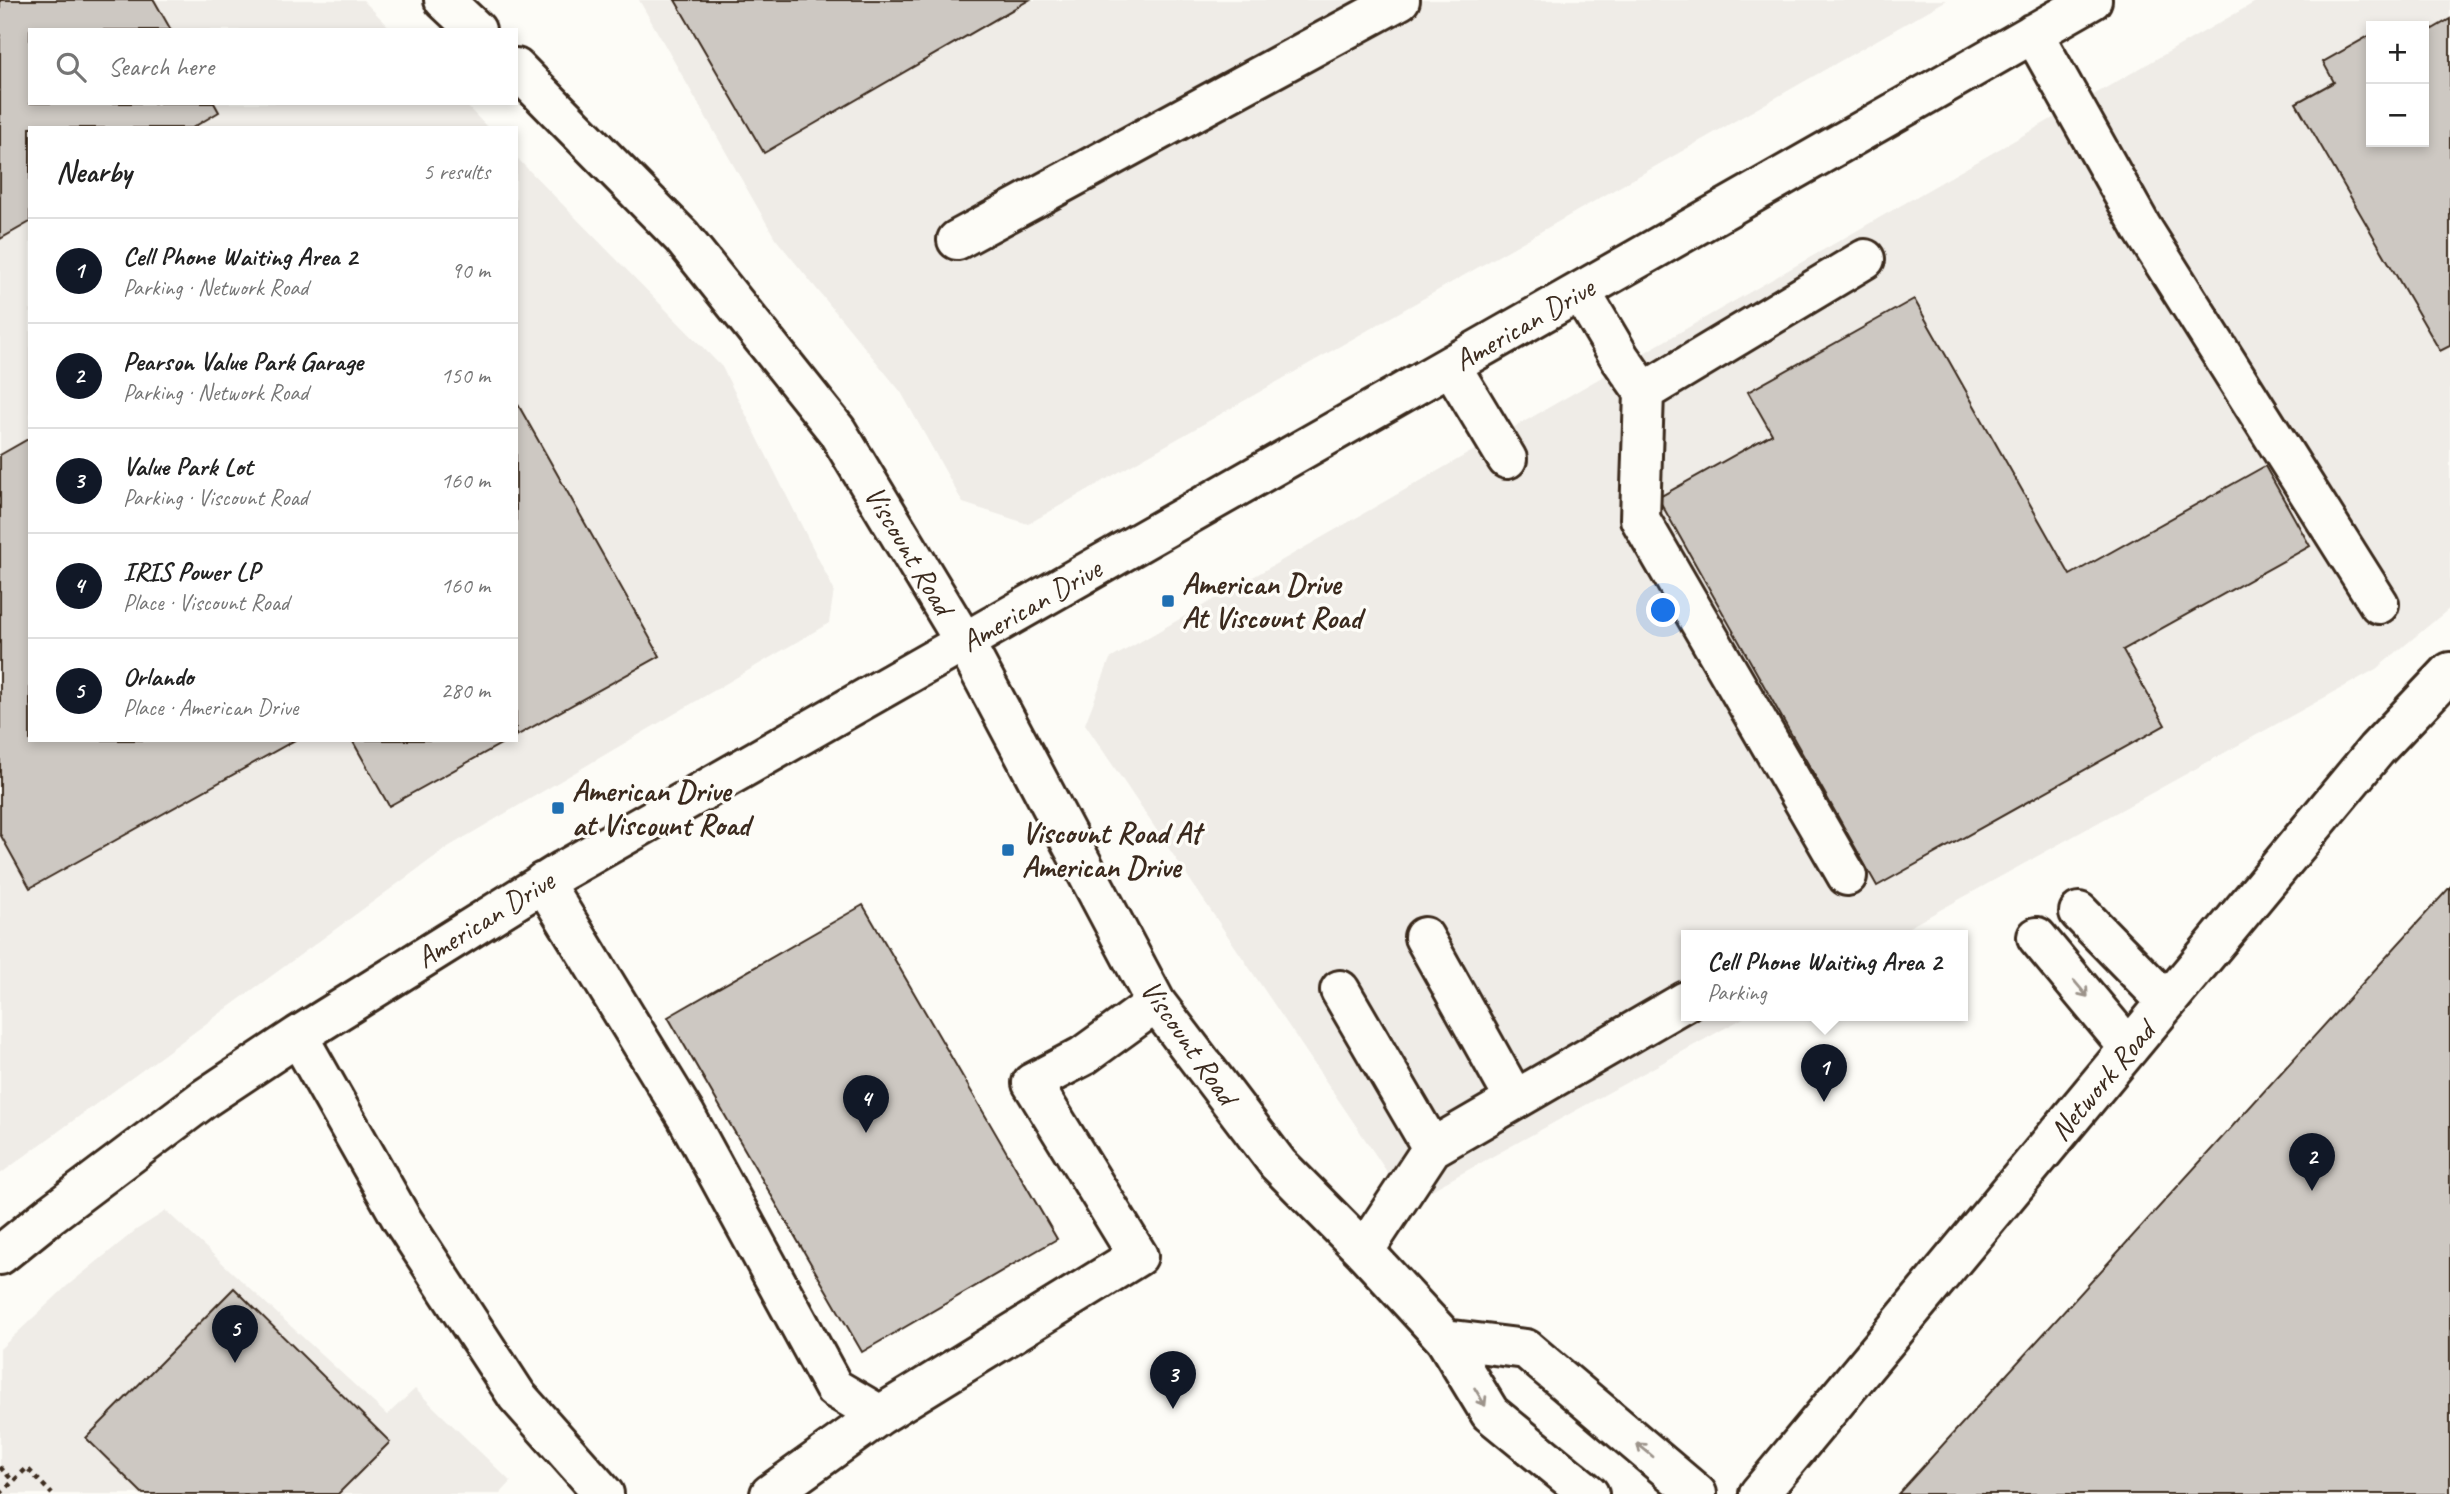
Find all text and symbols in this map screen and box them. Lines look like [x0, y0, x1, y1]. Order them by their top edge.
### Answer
map controls [2366, 21, 2429, 147]
button: + [2366, 21, 2429, 84]
search box [28, 28, 518, 105]
icon: search [52, 48, 90, 86]
text: Search here [108, 50, 214, 83]
button: − [2366, 84, 2429, 147]
text: Nearby [56, 153, 132, 191]
text: 5 results [423, 157, 490, 186]
text: Cell Phone Waiting Area 2 [123, 240, 357, 273]
text: 1 [74, 256, 84, 285]
text: 90 m [451, 256, 490, 285]
street label: American Drive [1447, 267, 1603, 379]
text: Parking · Network Road [123, 273, 308, 302]
text: Pearson Value Park Garage [123, 345, 363, 378]
text: 2 [74, 361, 84, 390]
text: 150 m [441, 361, 490, 390]
text: Parking · Network Road [123, 378, 308, 407]
text: Value Park Lot [123, 450, 253, 483]
text: 3 [74, 466, 84, 495]
text: 160 m [441, 466, 490, 495]
street label: Viscount Road [856, 479, 964, 625]
text: Parking · Viscount Road [123, 483, 308, 512]
street label: American Drive [954, 548, 1110, 660]
text: IRIS Power LP [123, 555, 259, 588]
place label: American Drive At Viscount Road [1182, 565, 1366, 637]
text: 4 [74, 571, 84, 600]
text: 160 m [441, 571, 490, 600]
text: Place · Viscount Road [123, 588, 289, 617]
marker: American Drive At Viscount Road [1160, 593, 1176, 609]
your location [1646, 593, 1680, 627]
text: Orlando [123, 660, 194, 693]
text: 5 [74, 676, 84, 705]
text: 280 m [441, 676, 490, 705]
text: Place · American Drive [123, 693, 298, 722]
place label: American Drive at Viscount Road [572, 772, 754, 844]
marker: American Drive at Viscount Road [550, 800, 566, 816]
place label: Viscount Road At American Drive [1022, 814, 1206, 886]
marker: Viscount Road At American Drive [1000, 842, 1016, 858]
street label: American Drive [409, 860, 563, 976]
popup [1681, 930, 1968, 1021]
text: Cell Phone Waiting Area 2 [1707, 945, 1942, 978]
street label: Viscount Road [1132, 972, 1248, 1115]
text: Parking [1707, 978, 1767, 1007]
one-way arrow [2073, 980, 2088, 998]
street label: Network Road [2041, 1010, 2166, 1149]
pin: 1 [1801, 1044, 1847, 1102]
pin: 4 [843, 1075, 889, 1133]
pin: 2 [2289, 1133, 2335, 1191]
pin: 5 [212, 1305, 258, 1363]
pin: 3 [1150, 1351, 1196, 1409]
one-way arrow [1473, 1387, 1487, 1407]
one-way arrow [1636, 1442, 1654, 1458]

